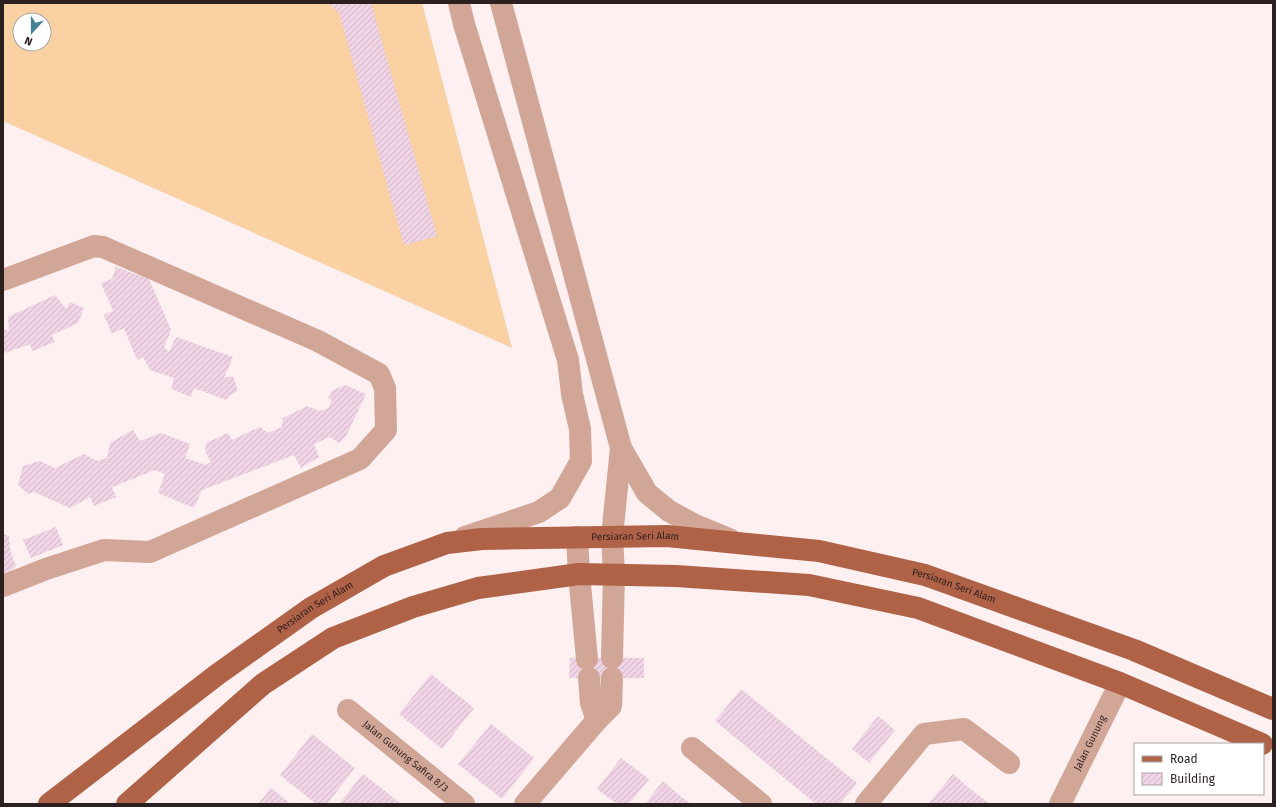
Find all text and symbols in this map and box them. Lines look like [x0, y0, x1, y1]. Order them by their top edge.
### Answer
north arrow [12, 12, 52, 52]
text: N [23, 33, 34, 48]
street label: Persiaran Seri Alam [591, 530, 680, 543]
street label: Persiaran Seri Alam [911, 566, 997, 606]
street label: Persiaran Seri Alam [275, 579, 355, 636]
street label: Jalan Gunung [1071, 713, 1109, 773]
street label: Jalan Gunung Safira 8/3 [360, 718, 451, 795]
legend [1134, 743, 1264, 795]
text: Road [1170, 752, 1198, 766]
text: Building [1170, 772, 1216, 786]

